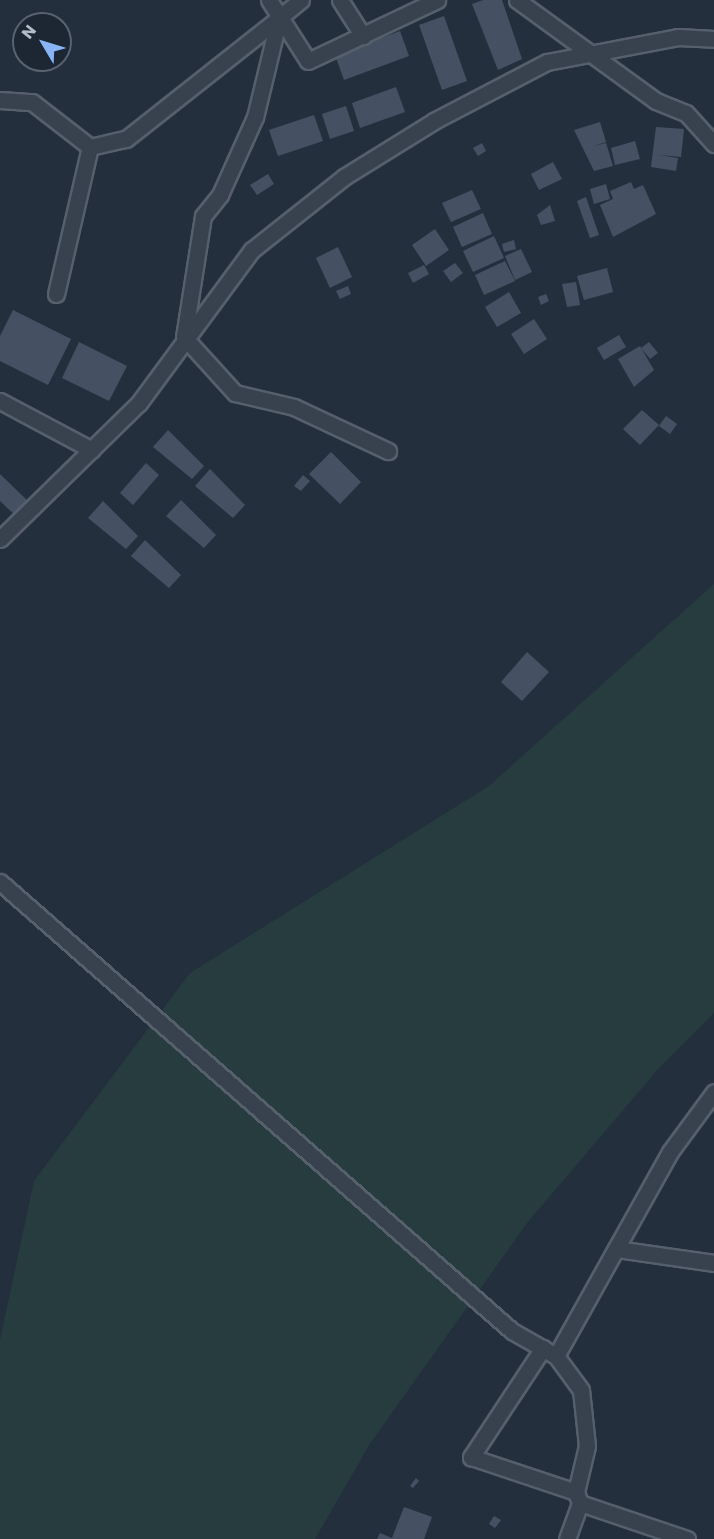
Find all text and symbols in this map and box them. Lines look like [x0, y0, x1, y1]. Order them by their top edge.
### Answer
north arrow [12, 12, 72, 72]
text: N [16, 20, 42, 44]

